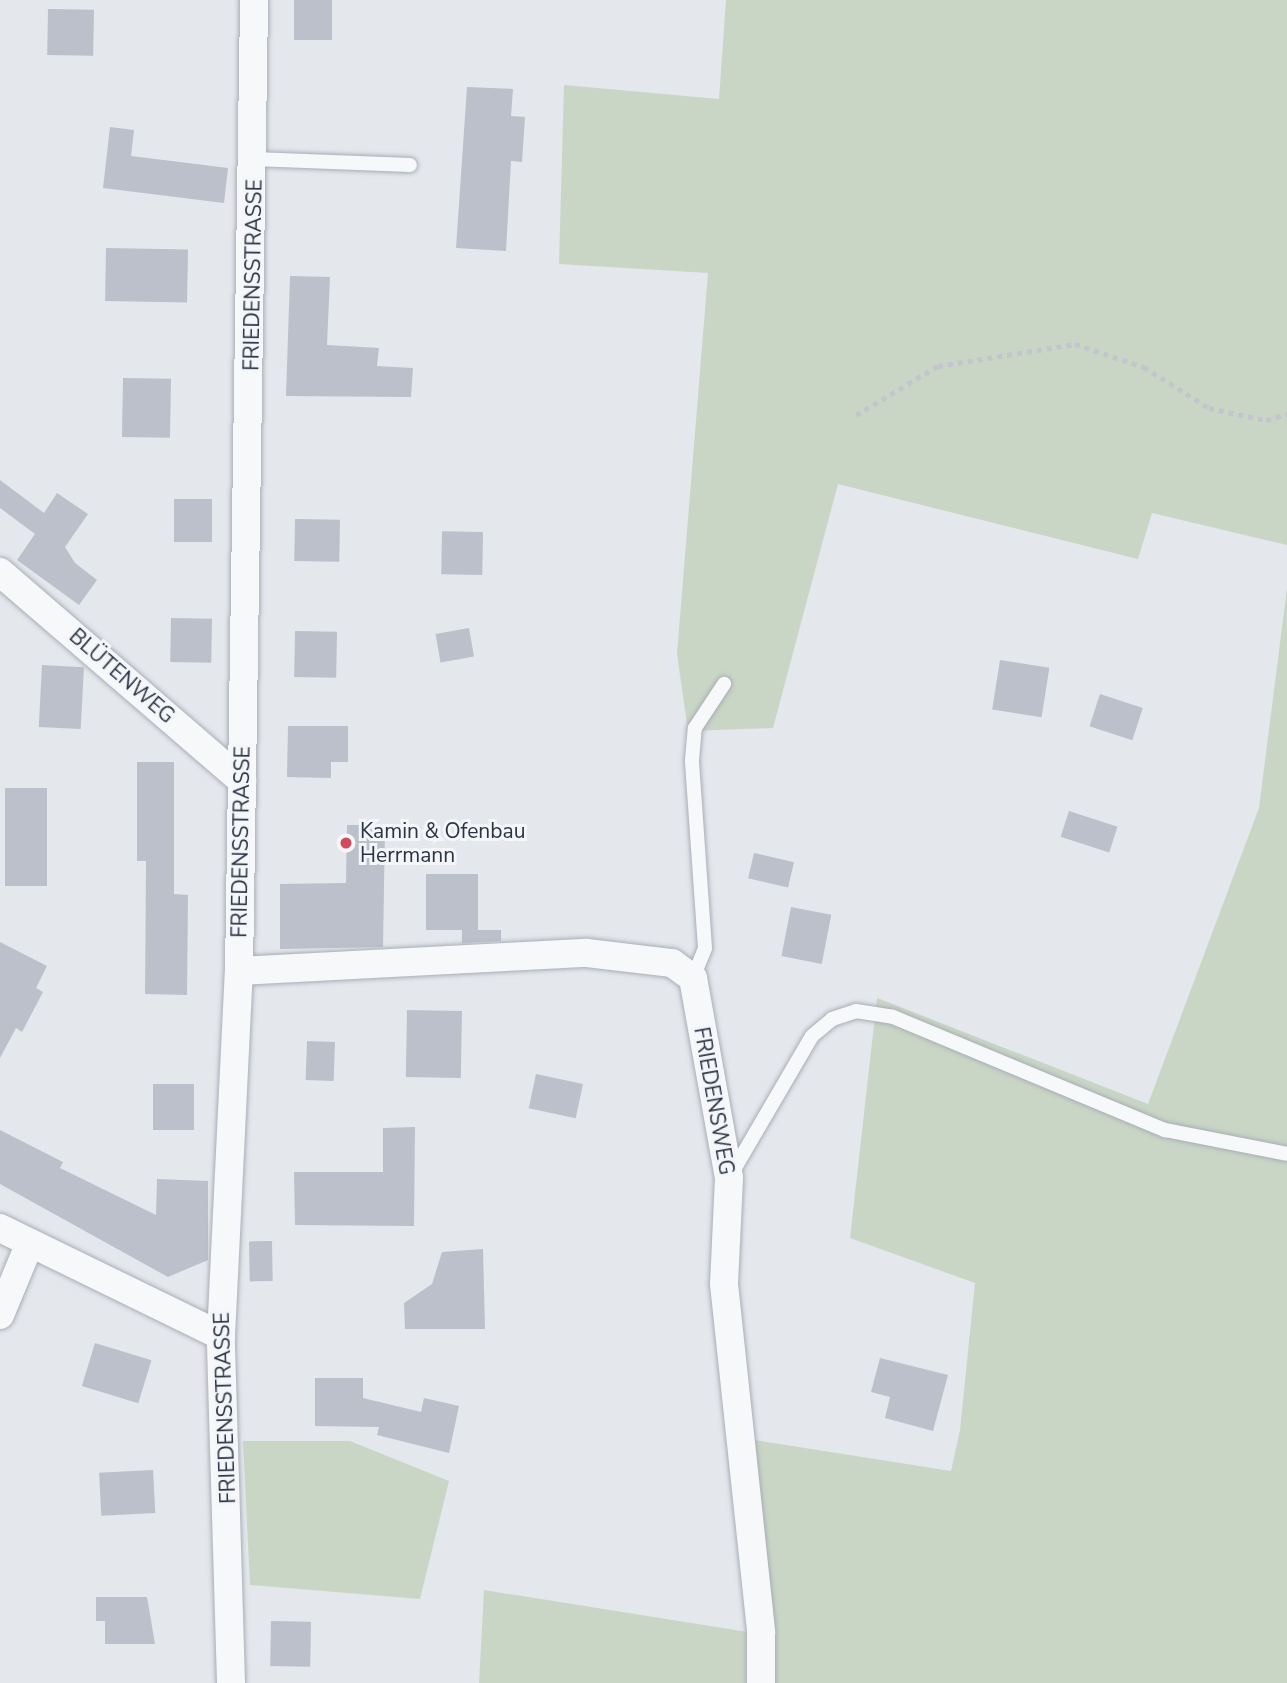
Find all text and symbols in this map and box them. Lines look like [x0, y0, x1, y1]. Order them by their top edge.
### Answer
street label: FRIEDENSSTRASSE [239, 179, 267, 371]
street label: BLÜTENWEG [64, 623, 180, 729]
street label: FRIEDENSSTRASSE [227, 746, 255, 938]
place label: Kamin & Ofenbau Herrmann [360, 818, 525, 868]
marker: Kamin & Ofenbau Herrmann [338, 835, 354, 851]
street label: FRIEDENSWEG [689, 1025, 739, 1177]
street label: FRIEDENSSTRASSE [209, 1312, 241, 1504]

